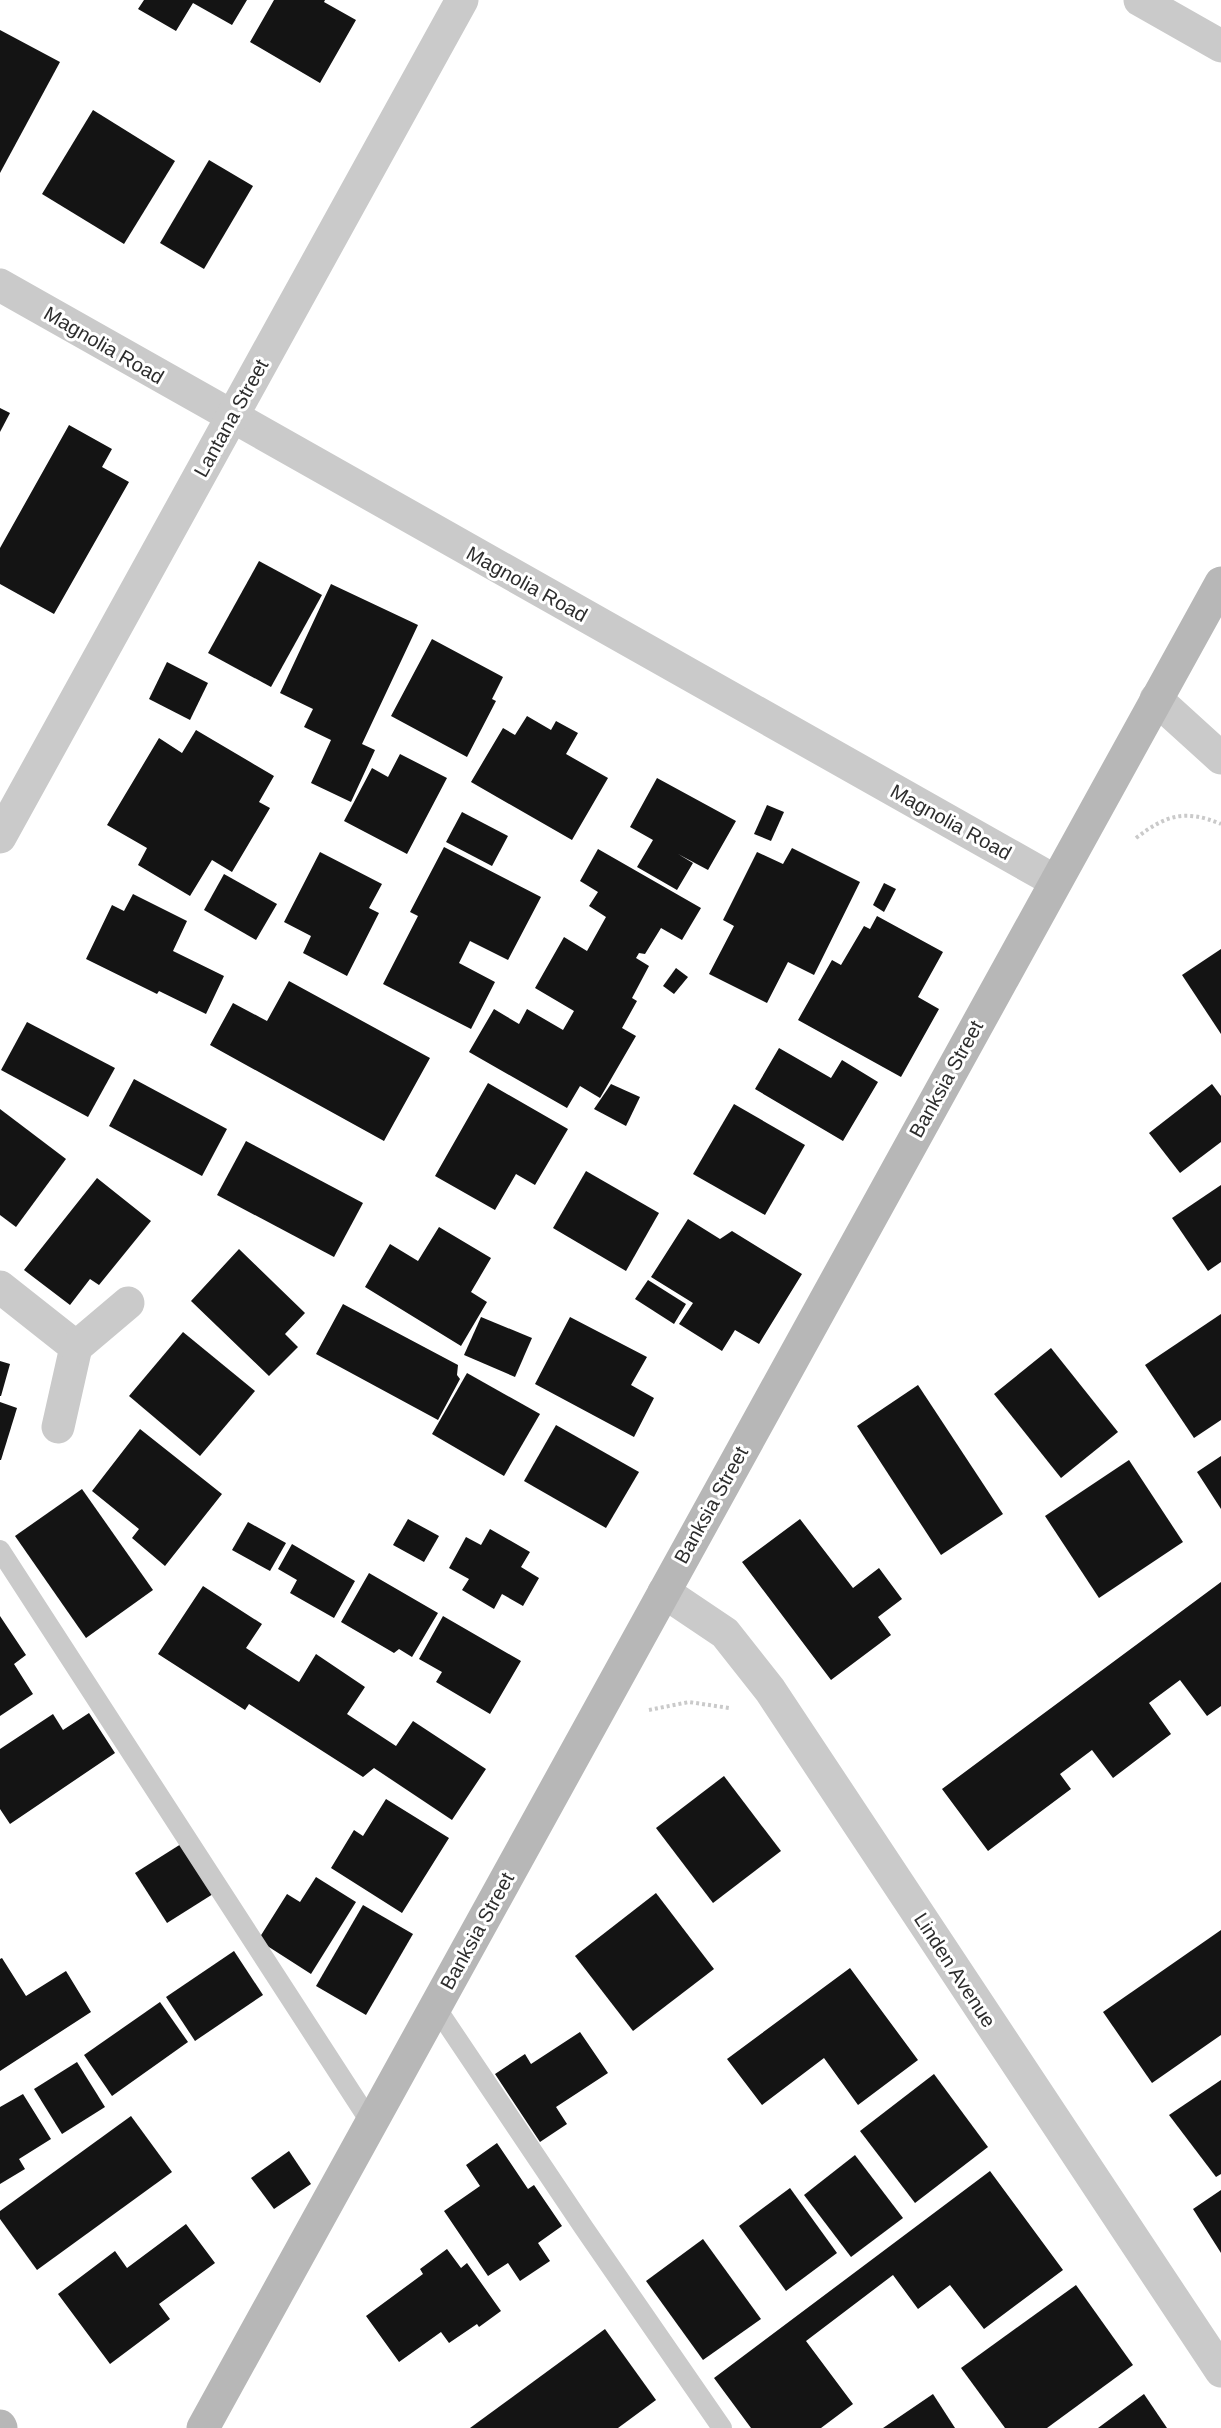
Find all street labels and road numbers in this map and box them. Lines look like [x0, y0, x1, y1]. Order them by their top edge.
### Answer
street label: Magnolia Road [40, 302, 168, 388]
street label: Lantana Street [190, 355, 273, 481]
street label: Magnolia Road [463, 542, 591, 626]
street label: Magnolia Road [887, 780, 1015, 864]
street label: Banksia Street [905, 1016, 987, 1141]
street label: Banksia Street [670, 1442, 752, 1567]
street label: Banksia Street [436, 1868, 518, 1993]
street label: Linden Avenue [910, 1909, 1000, 2031]

